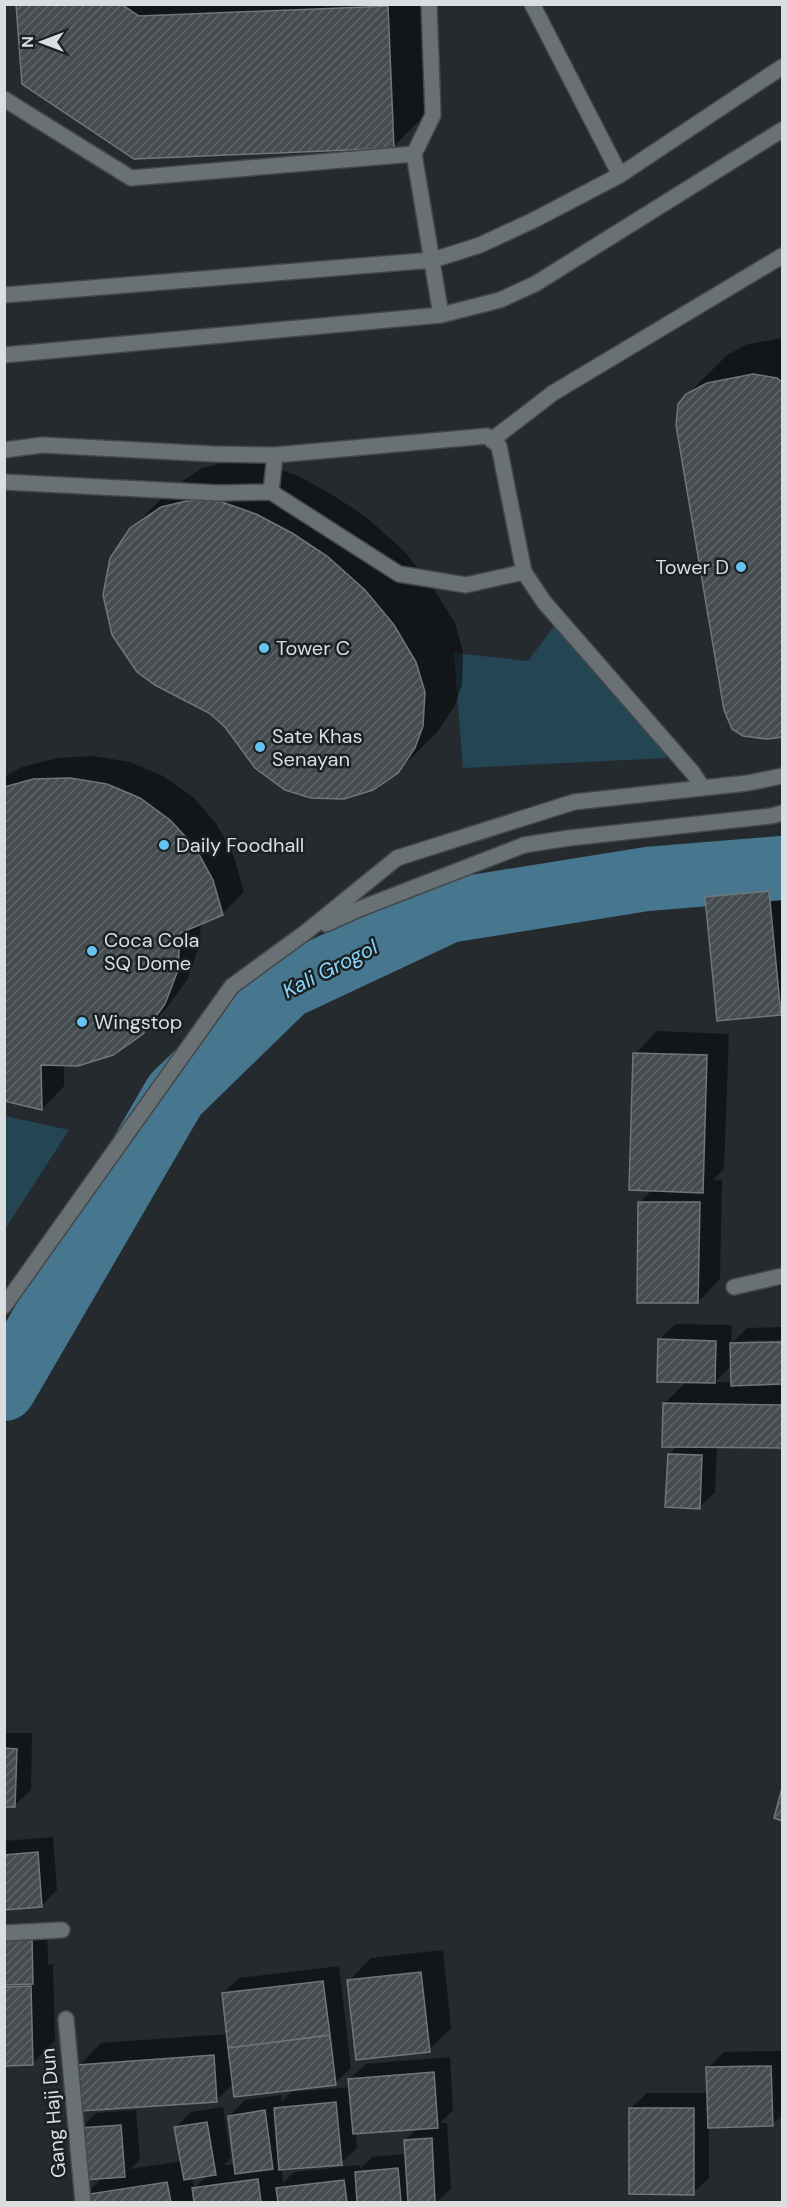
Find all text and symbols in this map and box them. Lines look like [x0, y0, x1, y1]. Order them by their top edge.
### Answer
north arrow [12, 12, 72, 72]
text: N [17, 36, 38, 48]
place label: Tower D [655, 554, 729, 580]
marker: Tower D [734, 560, 748, 574]
place label: Tower C [276, 635, 350, 661]
marker: Tower C [257, 641, 271, 655]
place label: Sate Khas Senayan [272, 723, 363, 772]
marker: Sate Khas Senayan [253, 740, 267, 754]
place label: Daily Foodhall [176, 832, 304, 858]
marker: Daily Foodhall [157, 838, 171, 852]
place label: Coca Cola SQ Dome [104, 927, 199, 976]
water label: Kali Grogol [278, 933, 383, 1005]
marker: Coca Cola SQ Dome [85, 944, 99, 958]
place label: Wingstop [94, 1009, 182, 1035]
marker: Wingstop [75, 1015, 89, 1029]
street label: Gang Haji Dun [34, 2047, 72, 2179]

